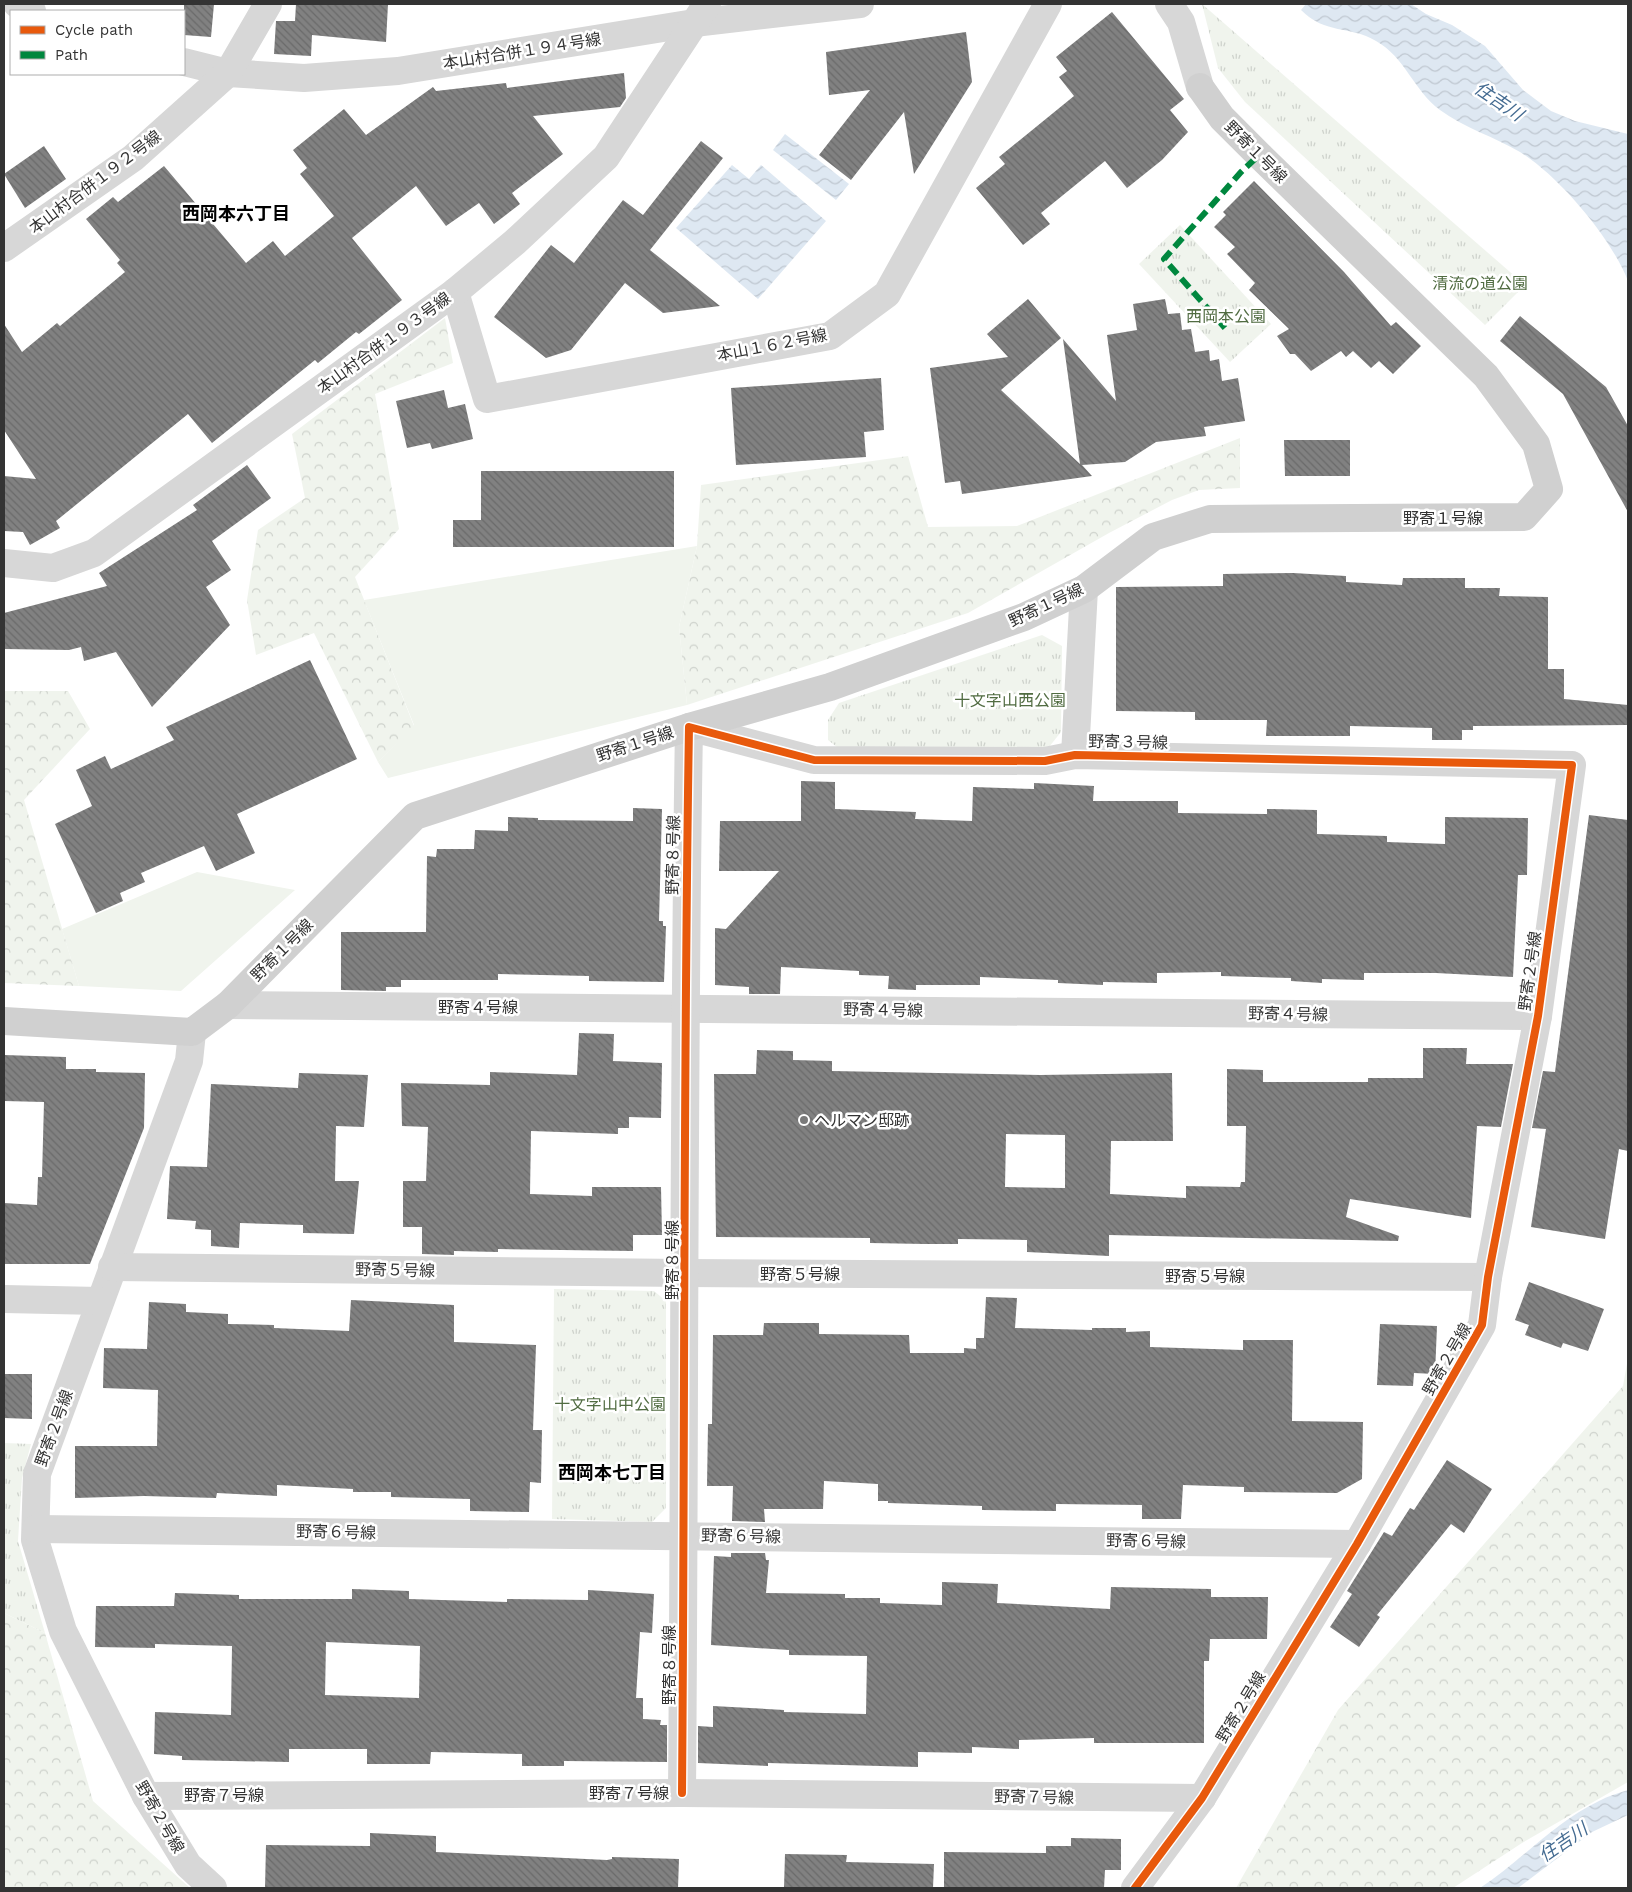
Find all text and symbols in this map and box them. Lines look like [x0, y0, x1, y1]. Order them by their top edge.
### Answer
legend [10, 10, 185, 75]
text: Cycle path [55, 21, 133, 39]
street label: 本山村合併１９４号線 [441, 29, 603, 73]
text: Path [55, 46, 88, 64]
water label: 住吉川 [1471, 77, 1529, 126]
street label: 野寄１号線 [1221, 117, 1291, 187]
street label: 本山村合併１９２号線 [25, 126, 165, 238]
district label: 西岡本六丁目 [182, 203, 290, 224]
park label: 清流の道公園 [1432, 274, 1528, 293]
street label: 本山村合併１９３号線 [314, 288, 454, 398]
park label: 西岡本公園 [1186, 307, 1266, 326]
street label: 本山１６２号線 [715, 325, 829, 365]
street label: 野寄１号線 [1403, 509, 1483, 528]
street label: 野寄１号線 [1006, 579, 1086, 631]
park label: 十文字山西公園 [954, 691, 1066, 710]
street label: 野寄１号線 [594, 723, 676, 765]
street label: 野寄３号線 [1088, 732, 1168, 752]
street label: 野寄８号線 [663, 815, 683, 895]
street label: 野寄１号線 [247, 915, 317, 985]
street label: 野寄２号線 [1515, 930, 1545, 1012]
street label: 野寄４号線 [438, 998, 518, 1017]
street label: 野寄４号線 [843, 1000, 923, 1020]
street label: 野寄４号線 [1248, 1004, 1328, 1024]
place label: ヘルマン邸跡 [814, 1111, 910, 1130]
marker: ヘルマン邸跡 [798, 1114, 810, 1126]
street label: 野寄８号線 [663, 1220, 682, 1300]
street label: 野寄５号線 [355, 1260, 435, 1280]
street label: 野寄５号線 [760, 1265, 840, 1284]
street label: 野寄５号線 [1165, 1267, 1245, 1286]
street label: 野寄２号線 [1419, 1320, 1475, 1398]
street label: 野寄２号線 [31, 1387, 77, 1469]
park label: 十文字山中公園 [554, 1395, 666, 1414]
district label: 西岡本七丁目 [558, 1462, 666, 1483]
street label: 野寄６号線 [296, 1522, 376, 1542]
street label: 野寄６号線 [701, 1526, 781, 1546]
street label: 野寄６号線 [1106, 1531, 1186, 1551]
street label: 野寄８号線 [660, 1625, 679, 1705]
street label: 野寄２号線 [1212, 1668, 1270, 1746]
street label: 野寄２号線 [132, 1778, 188, 1856]
street label: 野寄７号線 [589, 1784, 669, 1803]
street label: 野寄７号線 [184, 1786, 264, 1805]
street label: 野寄７号線 [994, 1787, 1074, 1807]
water label: 住吉川 [1535, 1817, 1593, 1866]

